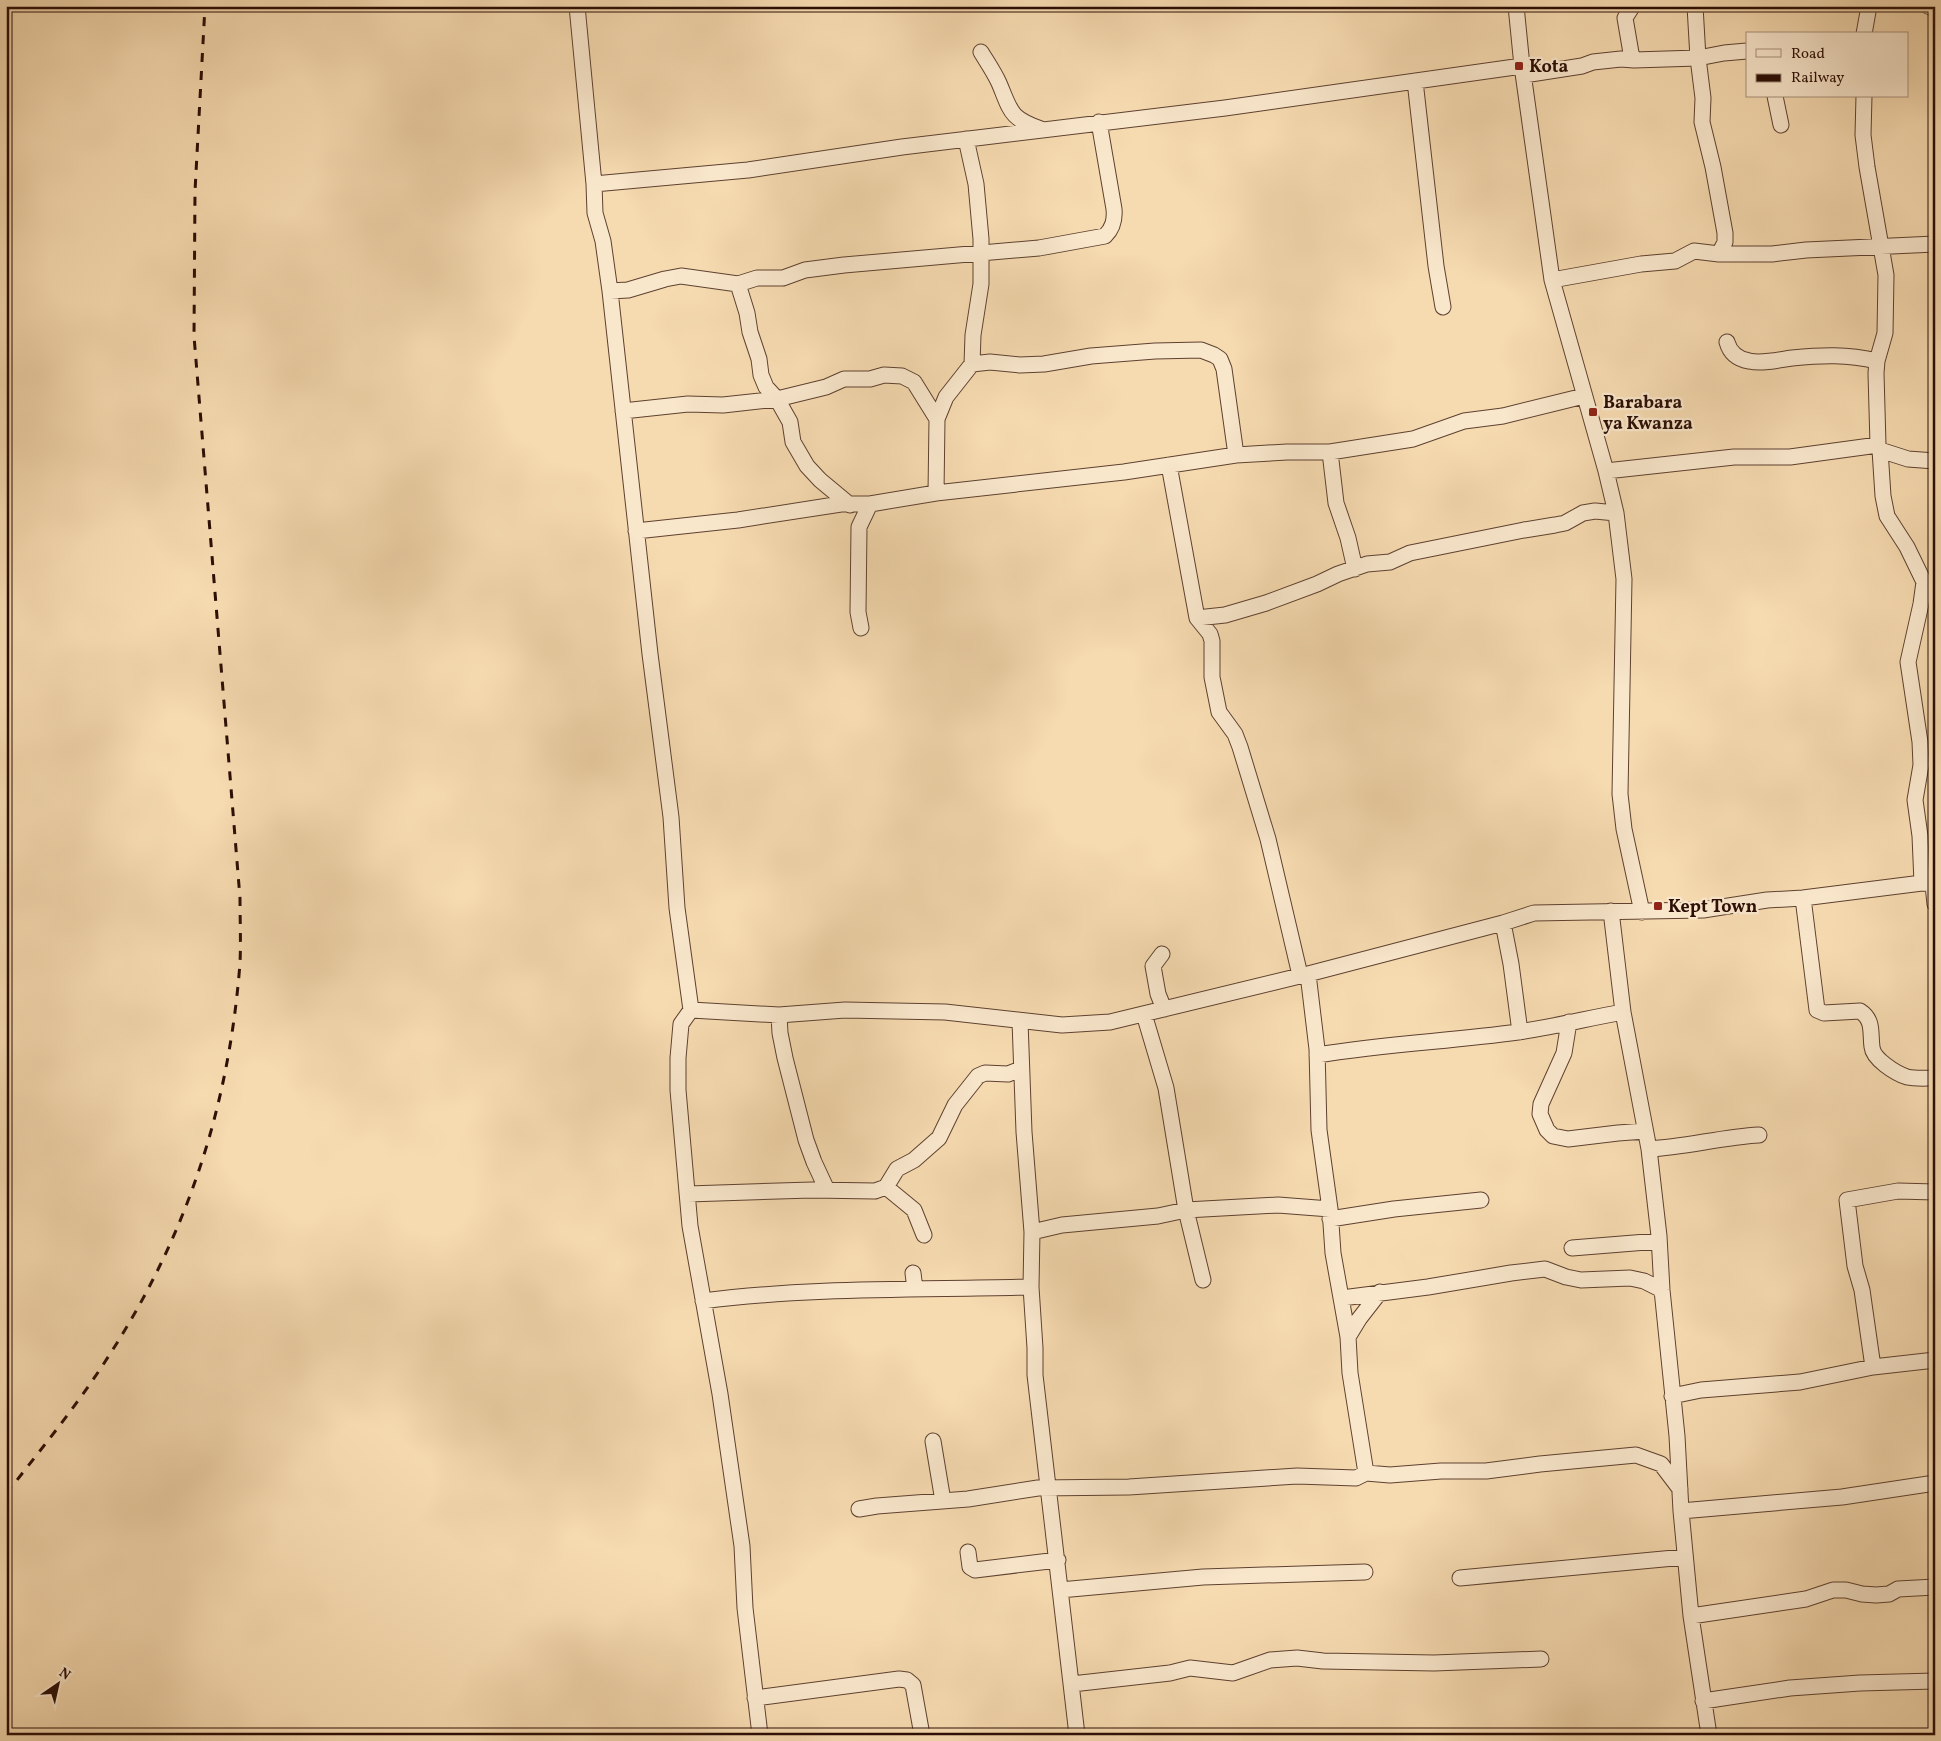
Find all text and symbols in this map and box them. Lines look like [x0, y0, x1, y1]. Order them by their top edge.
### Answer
legend [1746, 32, 1908, 98]
text: Road [1791, 44, 1825, 65]
place label: Kota [1529, 55, 1568, 80]
marker: Kota [1513, 60, 1525, 72]
text: Railway [1791, 68, 1844, 89]
place label: Barabara ya Kwanza [1603, 391, 1693, 437]
marker: Barabara ya Kwanza [1587, 406, 1599, 418]
place label: Kept Town [1668, 895, 1757, 920]
marker: Kept Town [1652, 900, 1664, 912]
north arrow [32, 1658, 82, 1708]
text: N [55, 1664, 74, 1685]

